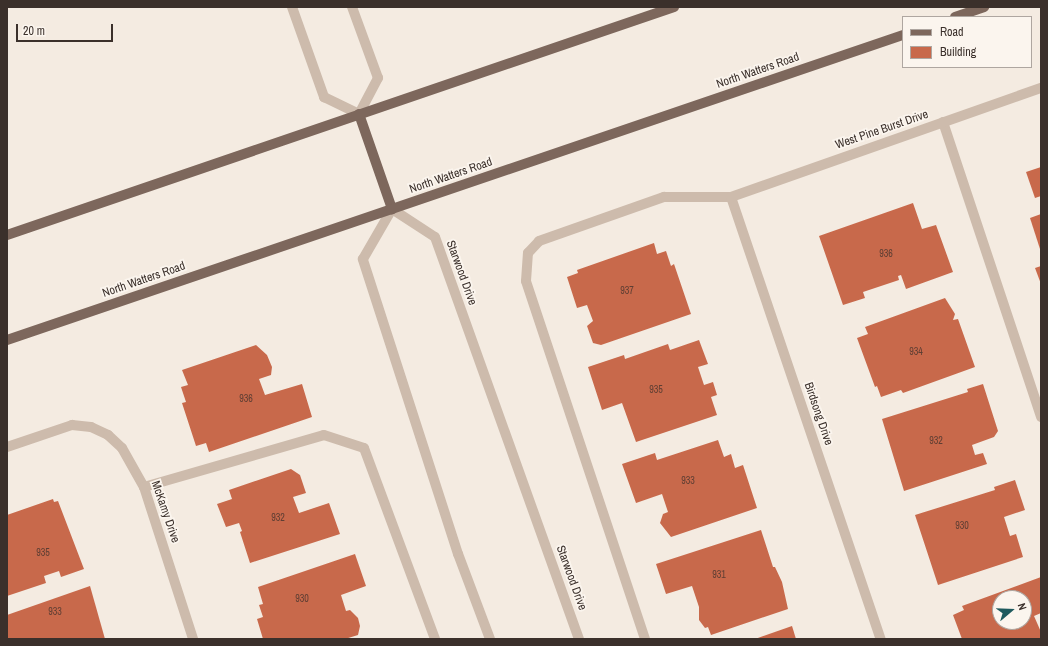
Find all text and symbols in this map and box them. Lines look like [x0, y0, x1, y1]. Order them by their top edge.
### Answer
scale bar [18, 16, 115, 42]
legend [902, 16, 1032, 68]
text: 20 m [23, 23, 45, 39]
text: Road [940, 24, 964, 40]
text: Building [940, 44, 976, 60]
street label: North Watters Road [715, 50, 801, 92]
street label: West Pine Burst Drive [834, 107, 930, 153]
street label: North Watters Road [408, 155, 494, 197]
street label: Starwood Drive [443, 239, 479, 307]
house number: 936 [879, 248, 893, 260]
street label: North Watters Road [101, 259, 187, 301]
house number: 937 [620, 285, 634, 297]
house number: 934 [909, 346, 923, 358]
street label: Birdsong Drive [801, 381, 835, 447]
house number: 935 [649, 384, 663, 396]
house number: 936 [239, 393, 253, 405]
house number: 932 [929, 435, 943, 447]
house number: 933 [681, 475, 695, 487]
street label: McKamy Drive [148, 479, 182, 545]
house number: 932 [271, 512, 285, 524]
house number: 930 [955, 520, 969, 532]
street label: Starwood Drive [553, 544, 589, 612]
house number: 935 [36, 547, 50, 559]
house number: 931 [712, 569, 726, 581]
north arrow [992, 590, 1032, 630]
house number: 930 [295, 593, 309, 605]
text: N [1015, 601, 1030, 612]
house number: 933 [48, 606, 62, 618]

